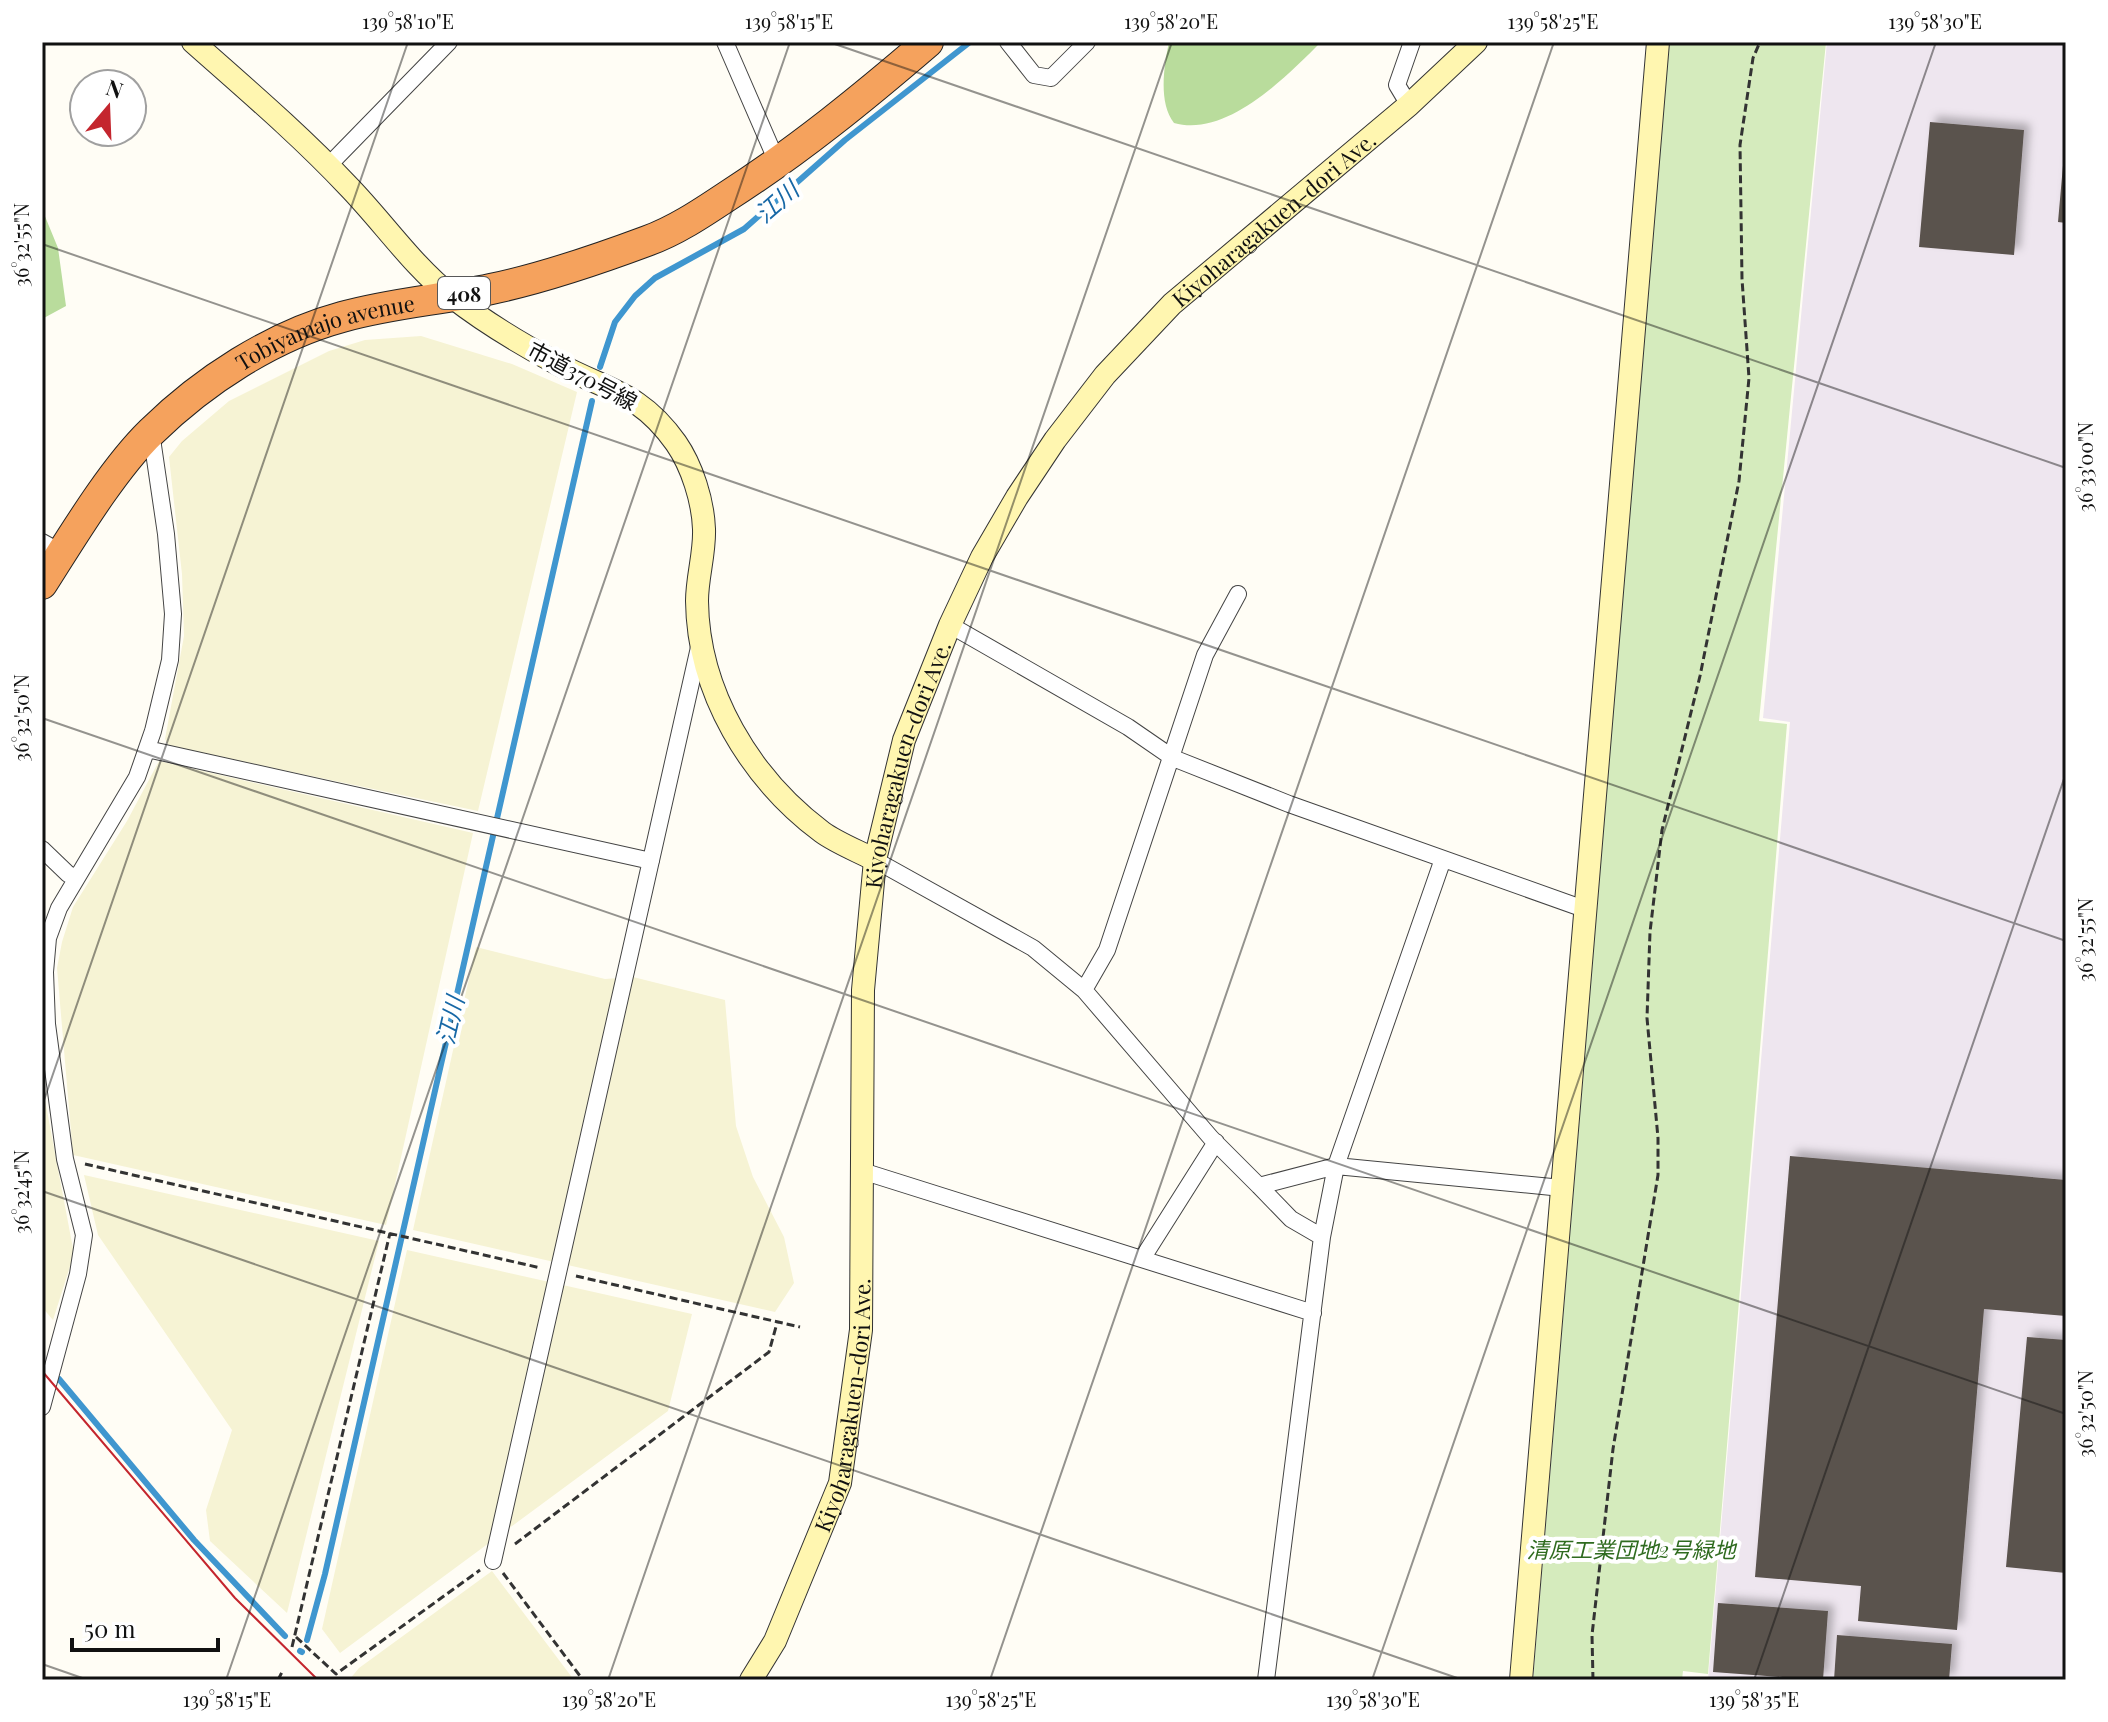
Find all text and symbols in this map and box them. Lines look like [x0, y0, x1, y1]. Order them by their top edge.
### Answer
text: 139°58'10"E [362, 7, 454, 34]
text: 139°58'15"E [745, 7, 833, 34]
text: 139°58'20"E [1124, 7, 1218, 34]
text: 139°58'25"E [1508, 7, 1598, 34]
text: 139°58'30"E [1888, 7, 1982, 34]
north arrow [68, 68, 148, 148]
text: N [102, 71, 127, 105]
street label: Kiyoharagakuen-dori Ave. [1165, 125, 1382, 313]
water label: 江川 [747, 171, 807, 229]
text: 36°32'55"N [7, 203, 34, 287]
road number: 408 [438, 277, 490, 309]
street label: Tobiyamajo avenue [229, 287, 417, 377]
street label: 市道370号線 [523, 334, 643, 416]
text: 36°33'00"N [2071, 422, 2098, 512]
street label: Kiyoharagakuen-dori Ave. [857, 636, 957, 890]
text: 36°32'50"N [7, 674, 34, 762]
text: 36°32'55"N [2071, 898, 2098, 982]
water label: 江川 [428, 990, 471, 1047]
text: 36°32'45"N [7, 1150, 34, 1234]
street label: Kiyoharagakuen-dori Ave. [807, 1278, 876, 1536]
text: 36°32'50"N [2071, 1370, 2098, 1458]
park label: 清原工業団地2号緑地 [1526, 1534, 1738, 1564]
scale bar [72, 1602, 218, 1652]
text: 50 m [84, 1612, 136, 1644]
text: 139°58'15"E [183, 1685, 271, 1712]
text: 139°58'20"E [562, 1685, 656, 1712]
text: 139°58'25"E [946, 1685, 1036, 1712]
text: 139°58'30"E [1326, 1685, 1420, 1712]
text: 139°58'35"E [1709, 1685, 1799, 1712]

